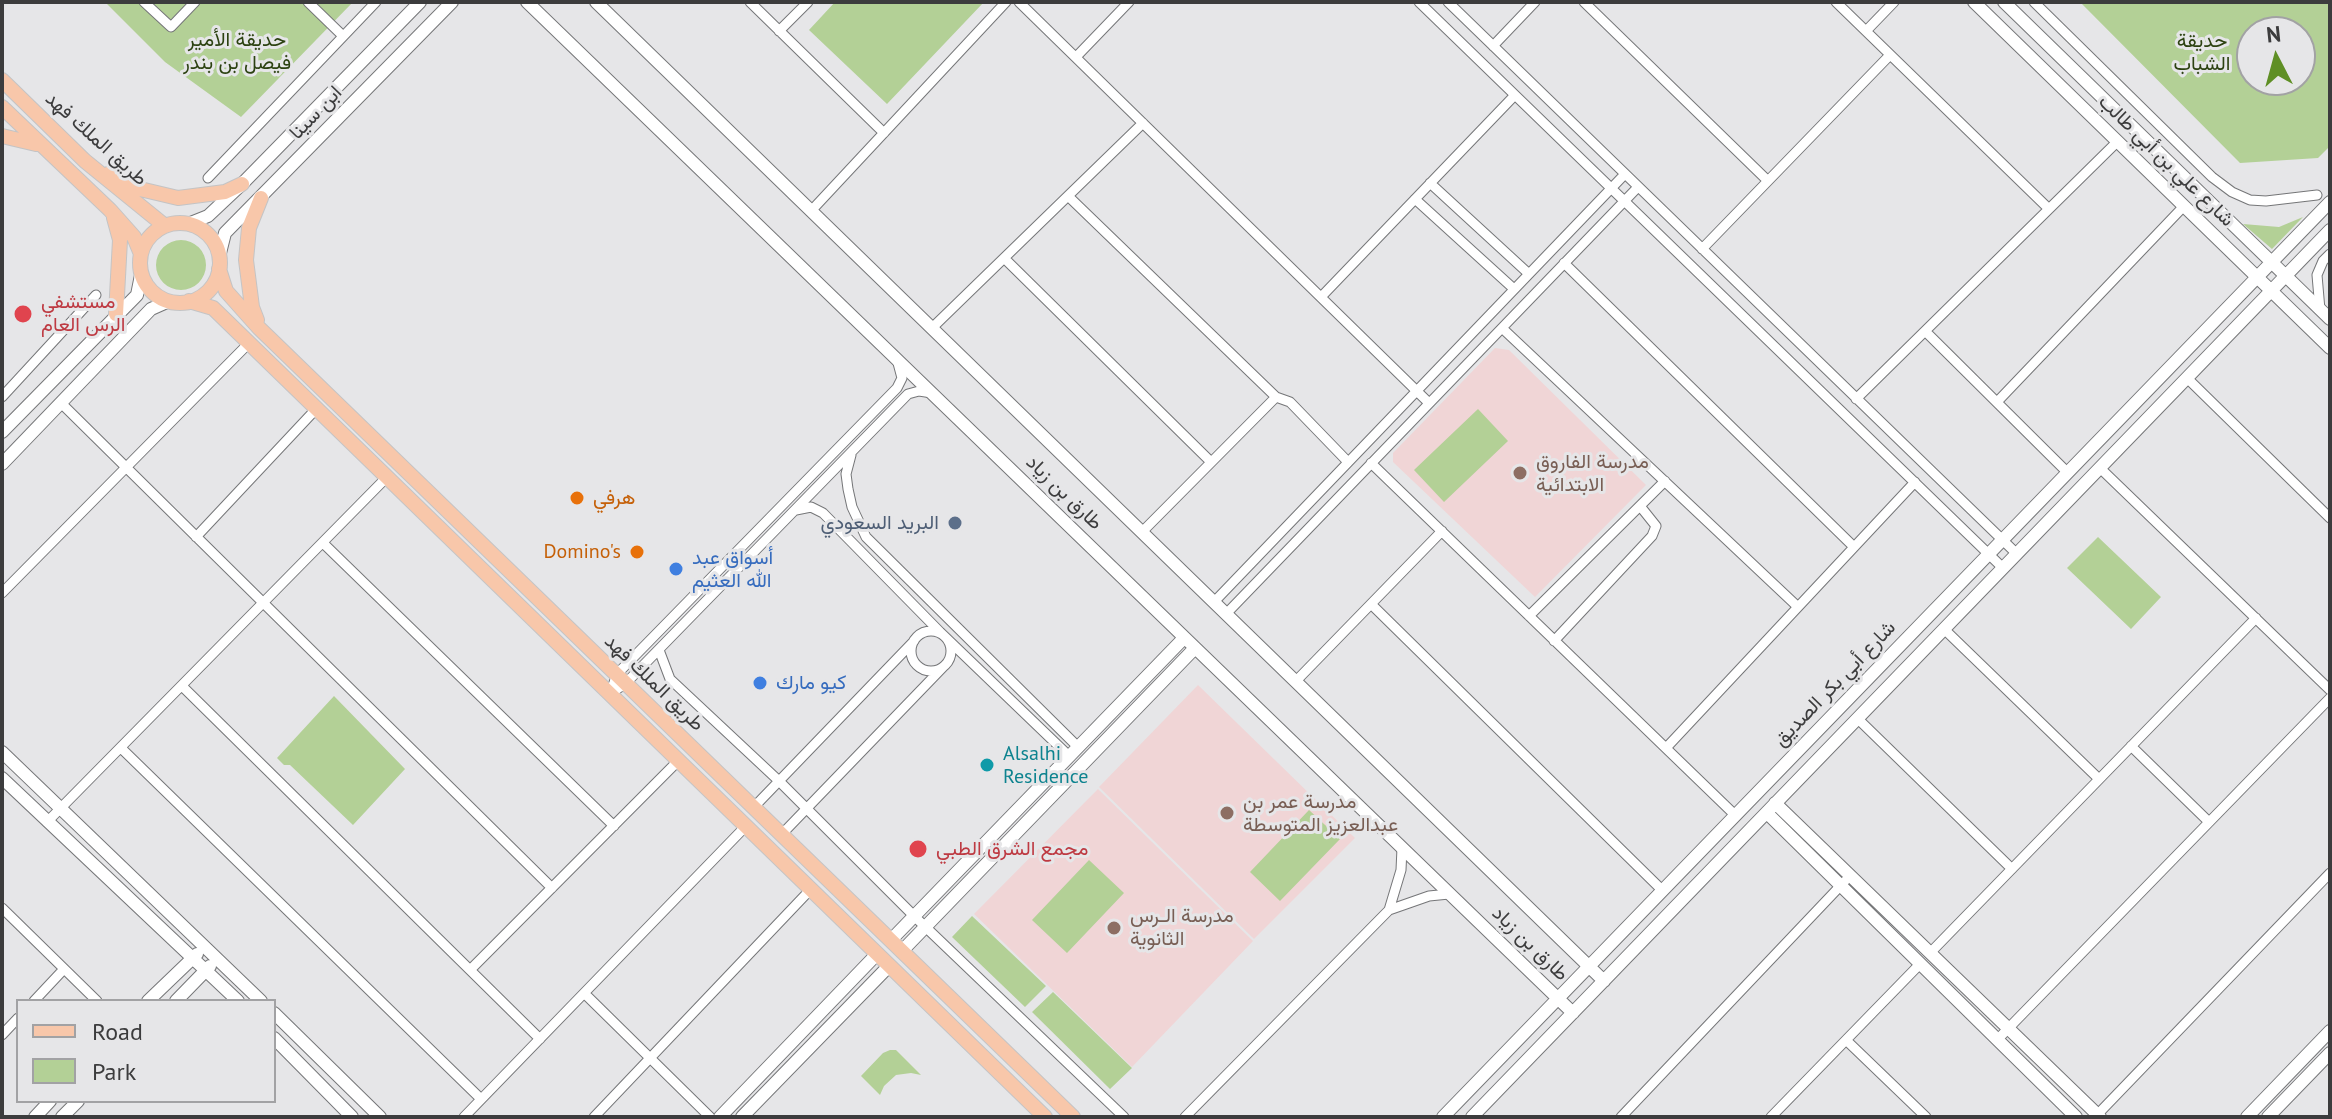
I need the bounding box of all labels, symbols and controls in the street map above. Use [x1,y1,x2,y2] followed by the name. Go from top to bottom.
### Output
[2236,16,2316,96] north arrow
[2265,19,2282,49] text: N
[183,28,291,75] park label: حديقة الأمير فيصل بن بندر
[2174,29,2230,76] park label: حديقة الشباب
[285,81,347,145] street label: ابن سينا
[40,87,152,191] street label: طريق الملك فهد
[2093,90,2239,232] street label: شارع علي بن أبي طالب
[41,290,126,337] place label: مستشفي الرس العام
[12,303,34,325] marker: مستشفي الرس العام
[1536,450,1649,497] place label: مدرسة الفاروق الابتدائية
[1021,451,1107,535] street label: طارق بن زياد
[1511,464,1529,482] marker: مدرسة الفاروق الابتدائية
[593,486,635,510] place label: هرفي
[568,489,586,507] marker: هرفي
[820,511,939,535] place label: البريد السعودي
[946,514,964,532] marker: البريد السعودي
[543,540,621,564] place label: Domino's
[628,543,646,561] marker: Domino's
[692,546,773,593] place label: أسواق عبد الله العثيم
[667,560,685,578] marker: أسواق عبد الله العثيم
[1769,616,1901,752] street label: شارع أبي بكر الصديق
[599,629,709,737] street label: طريق الملك فهد
[776,671,846,695] place label: كيو مارك
[751,674,769,692] marker: كيو مارك
[1003,742,1088,789] place label: Alsalhi Residence
[978,756,996,774] marker: Alsalhi Residence
[1243,790,1398,837] place label: مدرسة عمر بن عبدالعزيز المتوسطة
[1218,804,1236,822] marker: مدرسة عمر بن عبدالعزيز المتوسطة
[936,837,1088,861] place label: مجمع الشرق الطبي
[907,838,929,860] marker: مجمع الشرق الطبي
[1487,902,1573,986] street label: طارق بن زياد
[1130,904,1234,951] place label: مدرسة الـرس الثانوية
[1105,919,1123,937] marker: مدرسة الـرس الثانوية
[16,999,276,1103] legend
[92,1016,143,1047] text: Road
[92,1056,136,1087] text: Park

